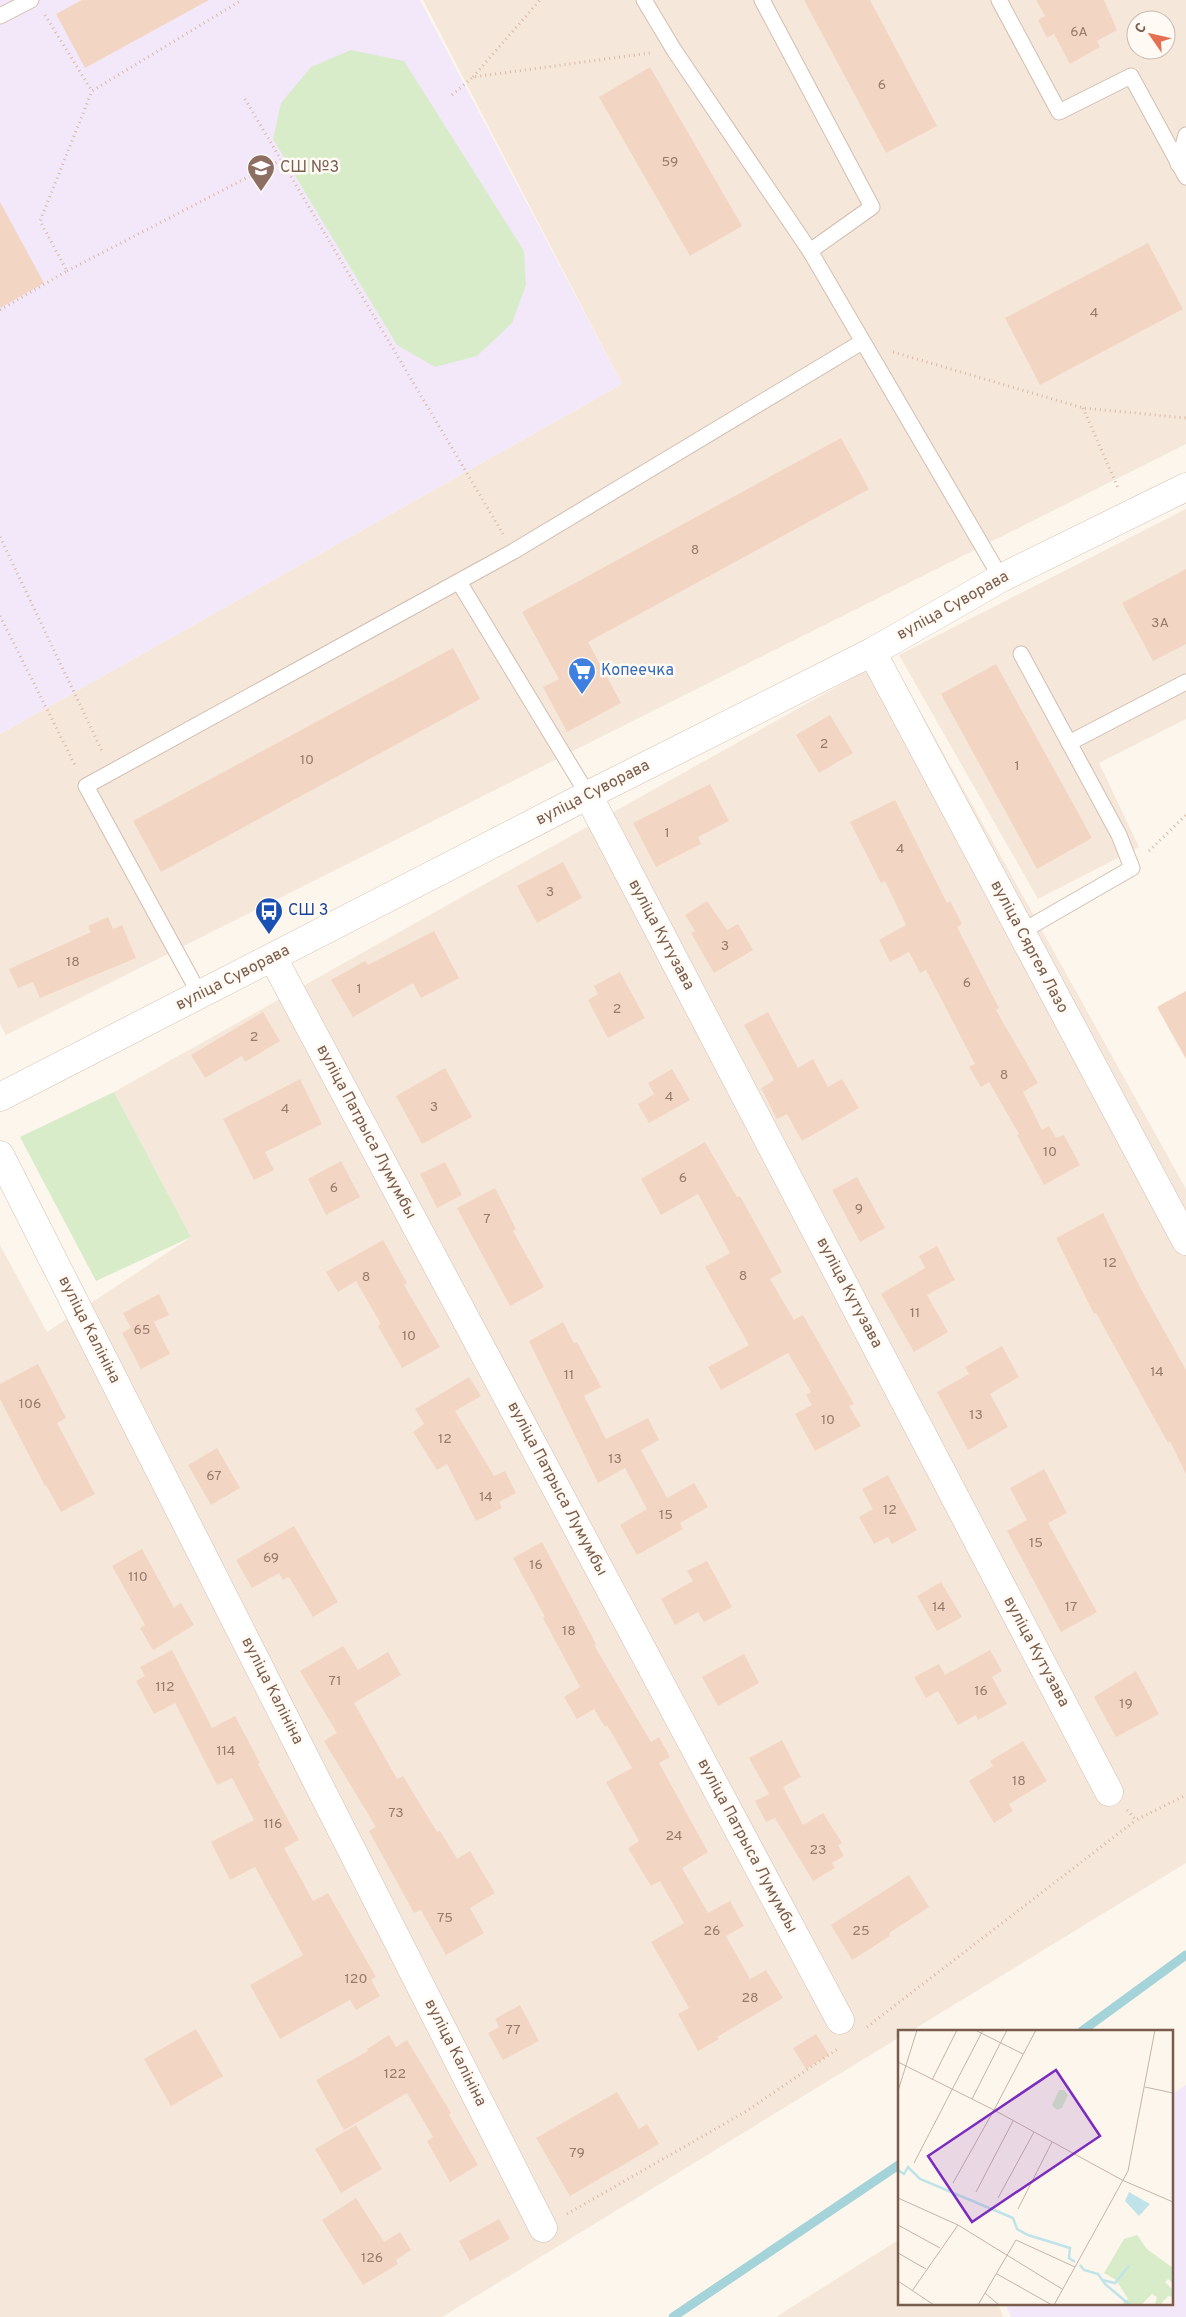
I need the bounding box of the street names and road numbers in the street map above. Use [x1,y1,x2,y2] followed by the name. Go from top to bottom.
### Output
[893,567,1013,645] street label: вуліца Суворава
[533,756,653,830] street label: вуліца Суворава
[623,876,699,994] street label: вуліца Кутузава
[986,877,1072,1017] street label: вуліца Сяргея Лазо
[173,941,293,1015] street label: вуліца Суворава
[311,1041,421,1223] street label: вуліца Патрыса Лумумбы
[811,1234,887,1352] street label: вуліца Кутузава
[53,1273,125,1387] street label: вуліца Калініна
[502,1398,612,1580] street label: вуліца Патрыса Лумумбы
[998,1593,1074,1711] street label: вуліца Кутузава
[236,1634,308,1748] street label: вуліца Калініна
[692,1755,802,1937] street label: вуліца Патрыса Лумумбы
[419,1996,491,2110] street label: вуліца Калініна

